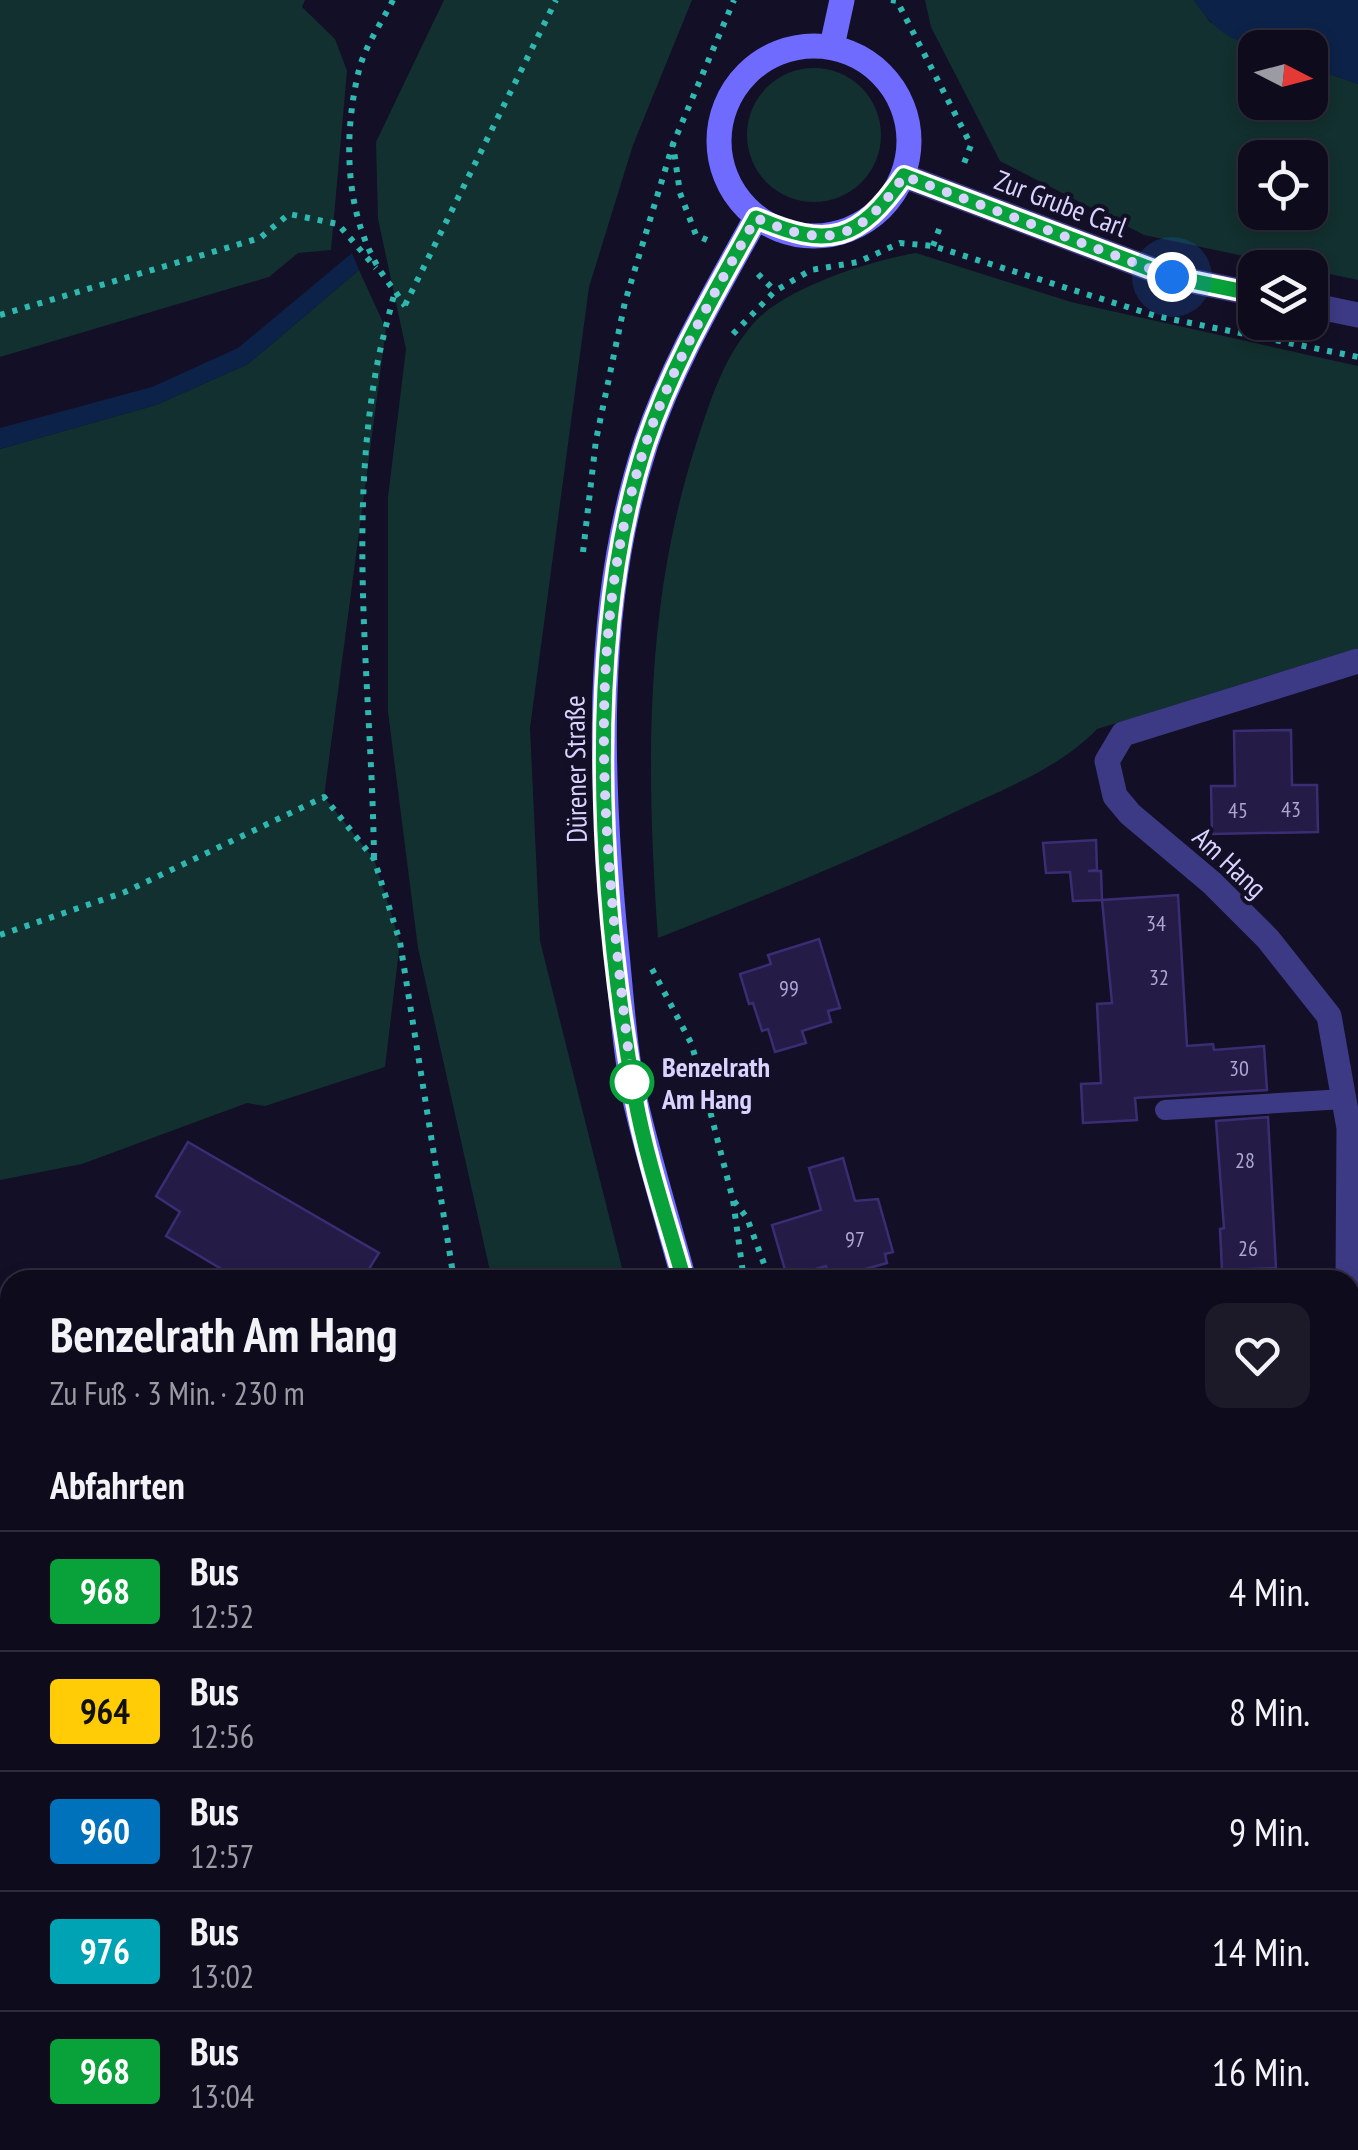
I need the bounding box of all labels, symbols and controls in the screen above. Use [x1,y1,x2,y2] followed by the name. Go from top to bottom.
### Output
[1238,30,1328,120] north arrow
[1238,30,1328,340] map controls
[1238,140,1328,230] button: locate
[990,161,1133,245] street label: Zur Grube Carl
[1238,250,1328,340] button: layers
[1147,252,1197,302] your location
[555,695,595,843] street label: Dürener Straße
[1281,795,1301,823] house number: 43
[1228,796,1248,824] house number: 45
[1185,818,1275,906] street label: Am Hang
[1146,909,1166,937] house number: 34
[1149,963,1169,991] house number: 32
[779,974,799,1002] house number: 99
[661,1048,770,1117] place label: Benzelrath Am Hang
[1229,1054,1249,1082] house number: 30
[611,1061,653,1103] marker: Benzelrath Am Hang
[1235,1146,1255,1174] house number: 28
[845,1225,865,1253] house number: 97
[1238,1234,1258,1262] house number: 26
[50,1303,397,1365] text: Benzelrath Am Hang
[1205,1303,1310,1408] button: heart
[50,1372,305,1414] text: Zu Fuß · 3 Min. · 230 m
[50,1460,185,1509] text: Abfahrten
[190,1546,239,1595] text: Bus
[1229,1567,1310,1616] text: 4 Min.
[80,1568,130,1614] text: 968
[190,1595,254,1637] text: 12:52
[190,1666,239,1715] text: Bus
[1229,1687,1310,1736] text: 8 Min.
[80,1688,130,1734] text: 964
[190,1715,254,1757] text: 12:56
[190,1786,239,1835] text: Bus
[1229,1807,1310,1856] text: 9 Min.
[80,1808,130,1854] text: 960
[190,1835,254,1877] text: 12:57
[190,1906,239,1955] text: Bus
[1212,1927,1310,1976] text: 14 Min.
[80,1928,130,1974] text: 976
[190,1955,254,1997] text: 13:02
[190,2026,239,2075] text: Bus
[1212,2047,1310,2096] text: 16 Min.
[80,2048,130,2094] text: 968
[190,2075,254,2117] text: 13:04

